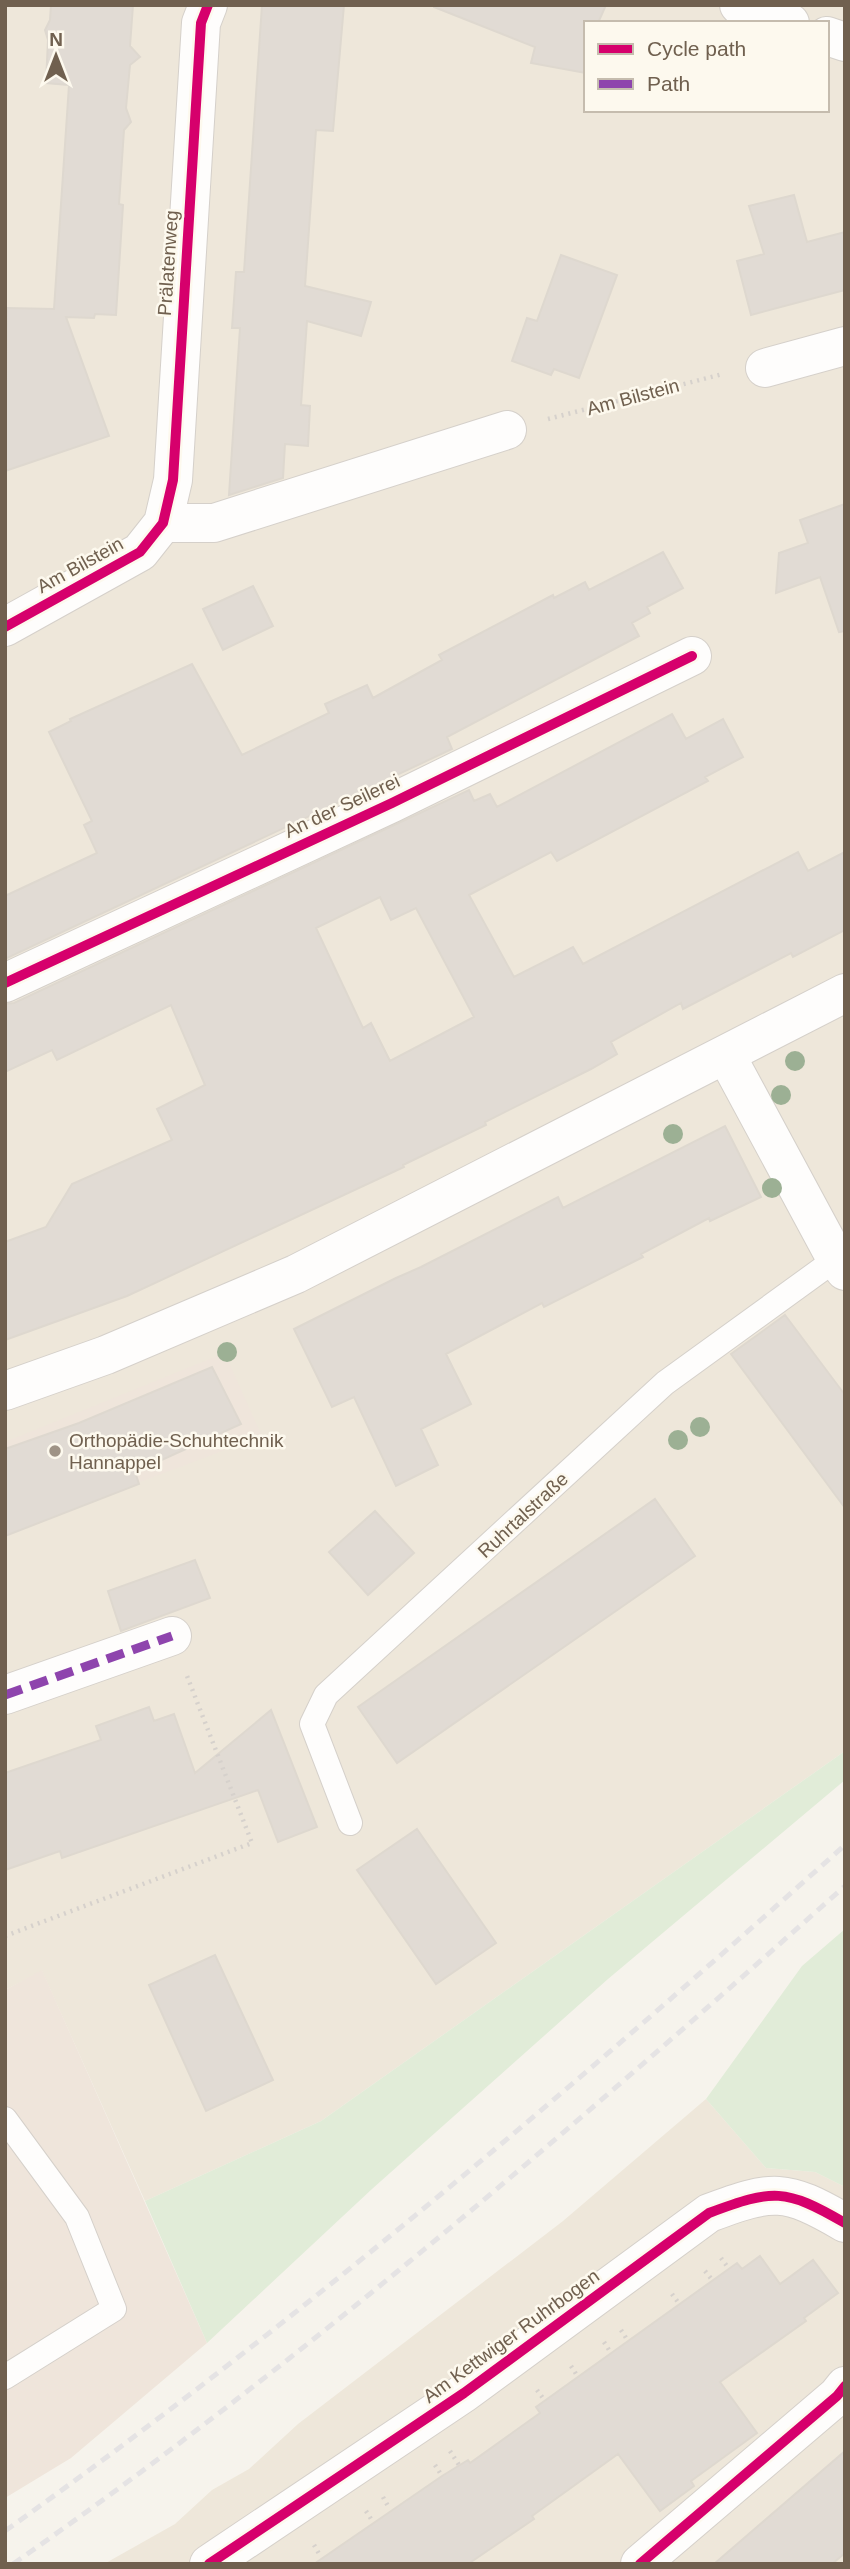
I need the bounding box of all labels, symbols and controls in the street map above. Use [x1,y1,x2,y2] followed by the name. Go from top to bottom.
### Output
[21,21,91,91] north arrow
[584,21,829,112] legend
[49,29,63,50] text: N
[647,37,746,60] text: Cycle path
[647,72,690,95] text: Path
[154,210,182,316] street label: Prälatenweg
[584,375,682,419] street label: Am Bilstein
[33,533,127,597] street label: Am Bilstein
[281,770,403,842] street label: An der Seilerei
[69,1430,284,1473] place label: Orthopädie-Schuhtechnik Hannappel
[47,1443,63,1459] marker: Orthopädie-Schuhtechnik Hannappel
[474,1468,572,1562] street label: Ruhrtalstraße
[419,2265,603,2407] street label: Am Kettwiger Ruhrbogen

